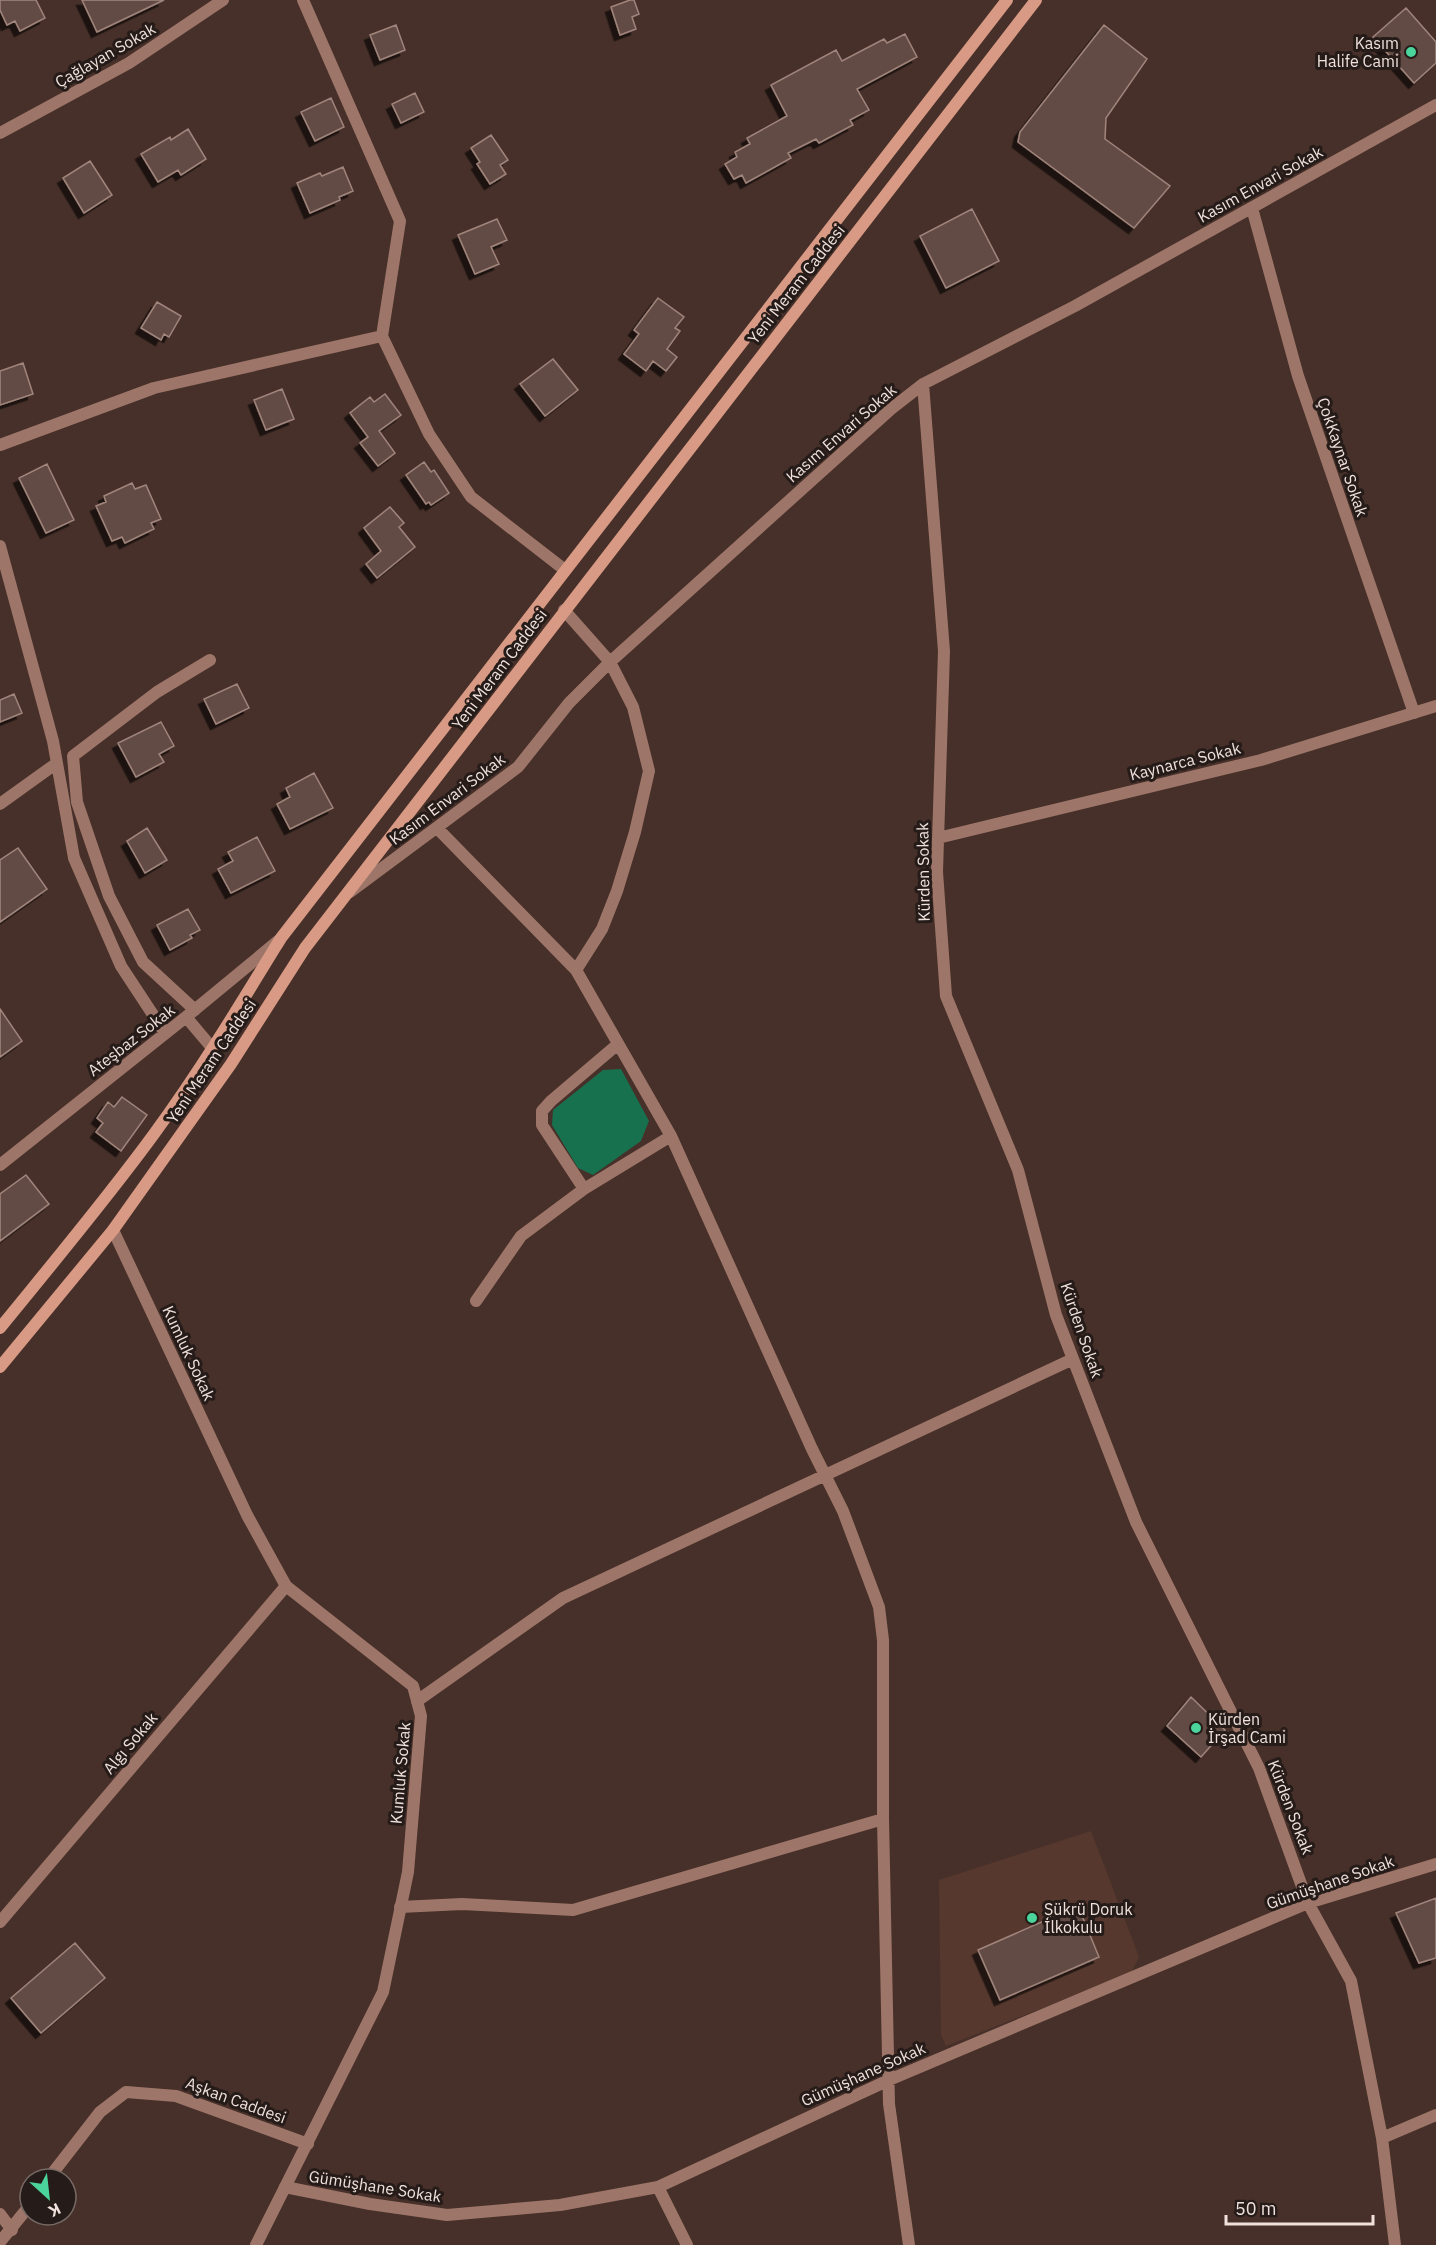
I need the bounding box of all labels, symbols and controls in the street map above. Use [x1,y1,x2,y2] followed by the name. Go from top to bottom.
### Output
[51,18,159,92] street label: Çağlayan Sokak
[1317,33,1399,71] place label: Kasım Halife Cami
[1404,45,1418,59] marker: Kasım Halife Cami
[1194,141,1326,227] street label: Kasım Envari Sokak
[743,220,849,348] street label: Yeni Meram Caddesi
[782,379,901,486] street label: Kasım Envari Sokak
[1313,395,1373,520] street label: ÇokKaynar Sokak
[447,605,551,733] street label: Yeni Meram Caddesi
[1127,737,1243,784] street label: Kaynarca Sokak
[385,749,509,849] street label: Kasım Envari Sokak
[912,822,934,922] street label: Kürden Sokak
[162,995,260,1127] street label: Yeni Meram Caddesi
[83,999,179,1080] street label: Ateşbaz Sokak
[1056,1280,1108,1381] street label: Kürden Sokak
[158,1302,220,1404] street label: Kumluk Sokak
[98,1708,162,1778] street label: Algı Sokak
[1208,1709,1286,1747] place label: Kürden İrşad Cami
[386,1721,414,1825] street label: Kumluk Sokak
[1189,1721,1203,1735] marker: Kürden İrşad Cami
[1264,1757,1318,1857] street label: Kürden Sokak
[1263,1851,1397,1913] street label: Gümüşhane Sokak
[1044,1899,1133,1937] place label: Şükrü Doruk İlkokulu
[1025,1911,1039,1925] marker: Şükrü Doruk İlkokulu
[798,2037,929,2110] street label: Gümüşhane Sokak
[183,2073,289,2127] street label: Aşkan Caddesi
[307,2166,443,2206] street label: Gümüşhane Sokak
[18,2167,78,2227] north arrow
[1226,2188,1373,2226] scale bar
[1235,2197,1277,2220] text: 50 m
[45,2199,64,2222] text: K

